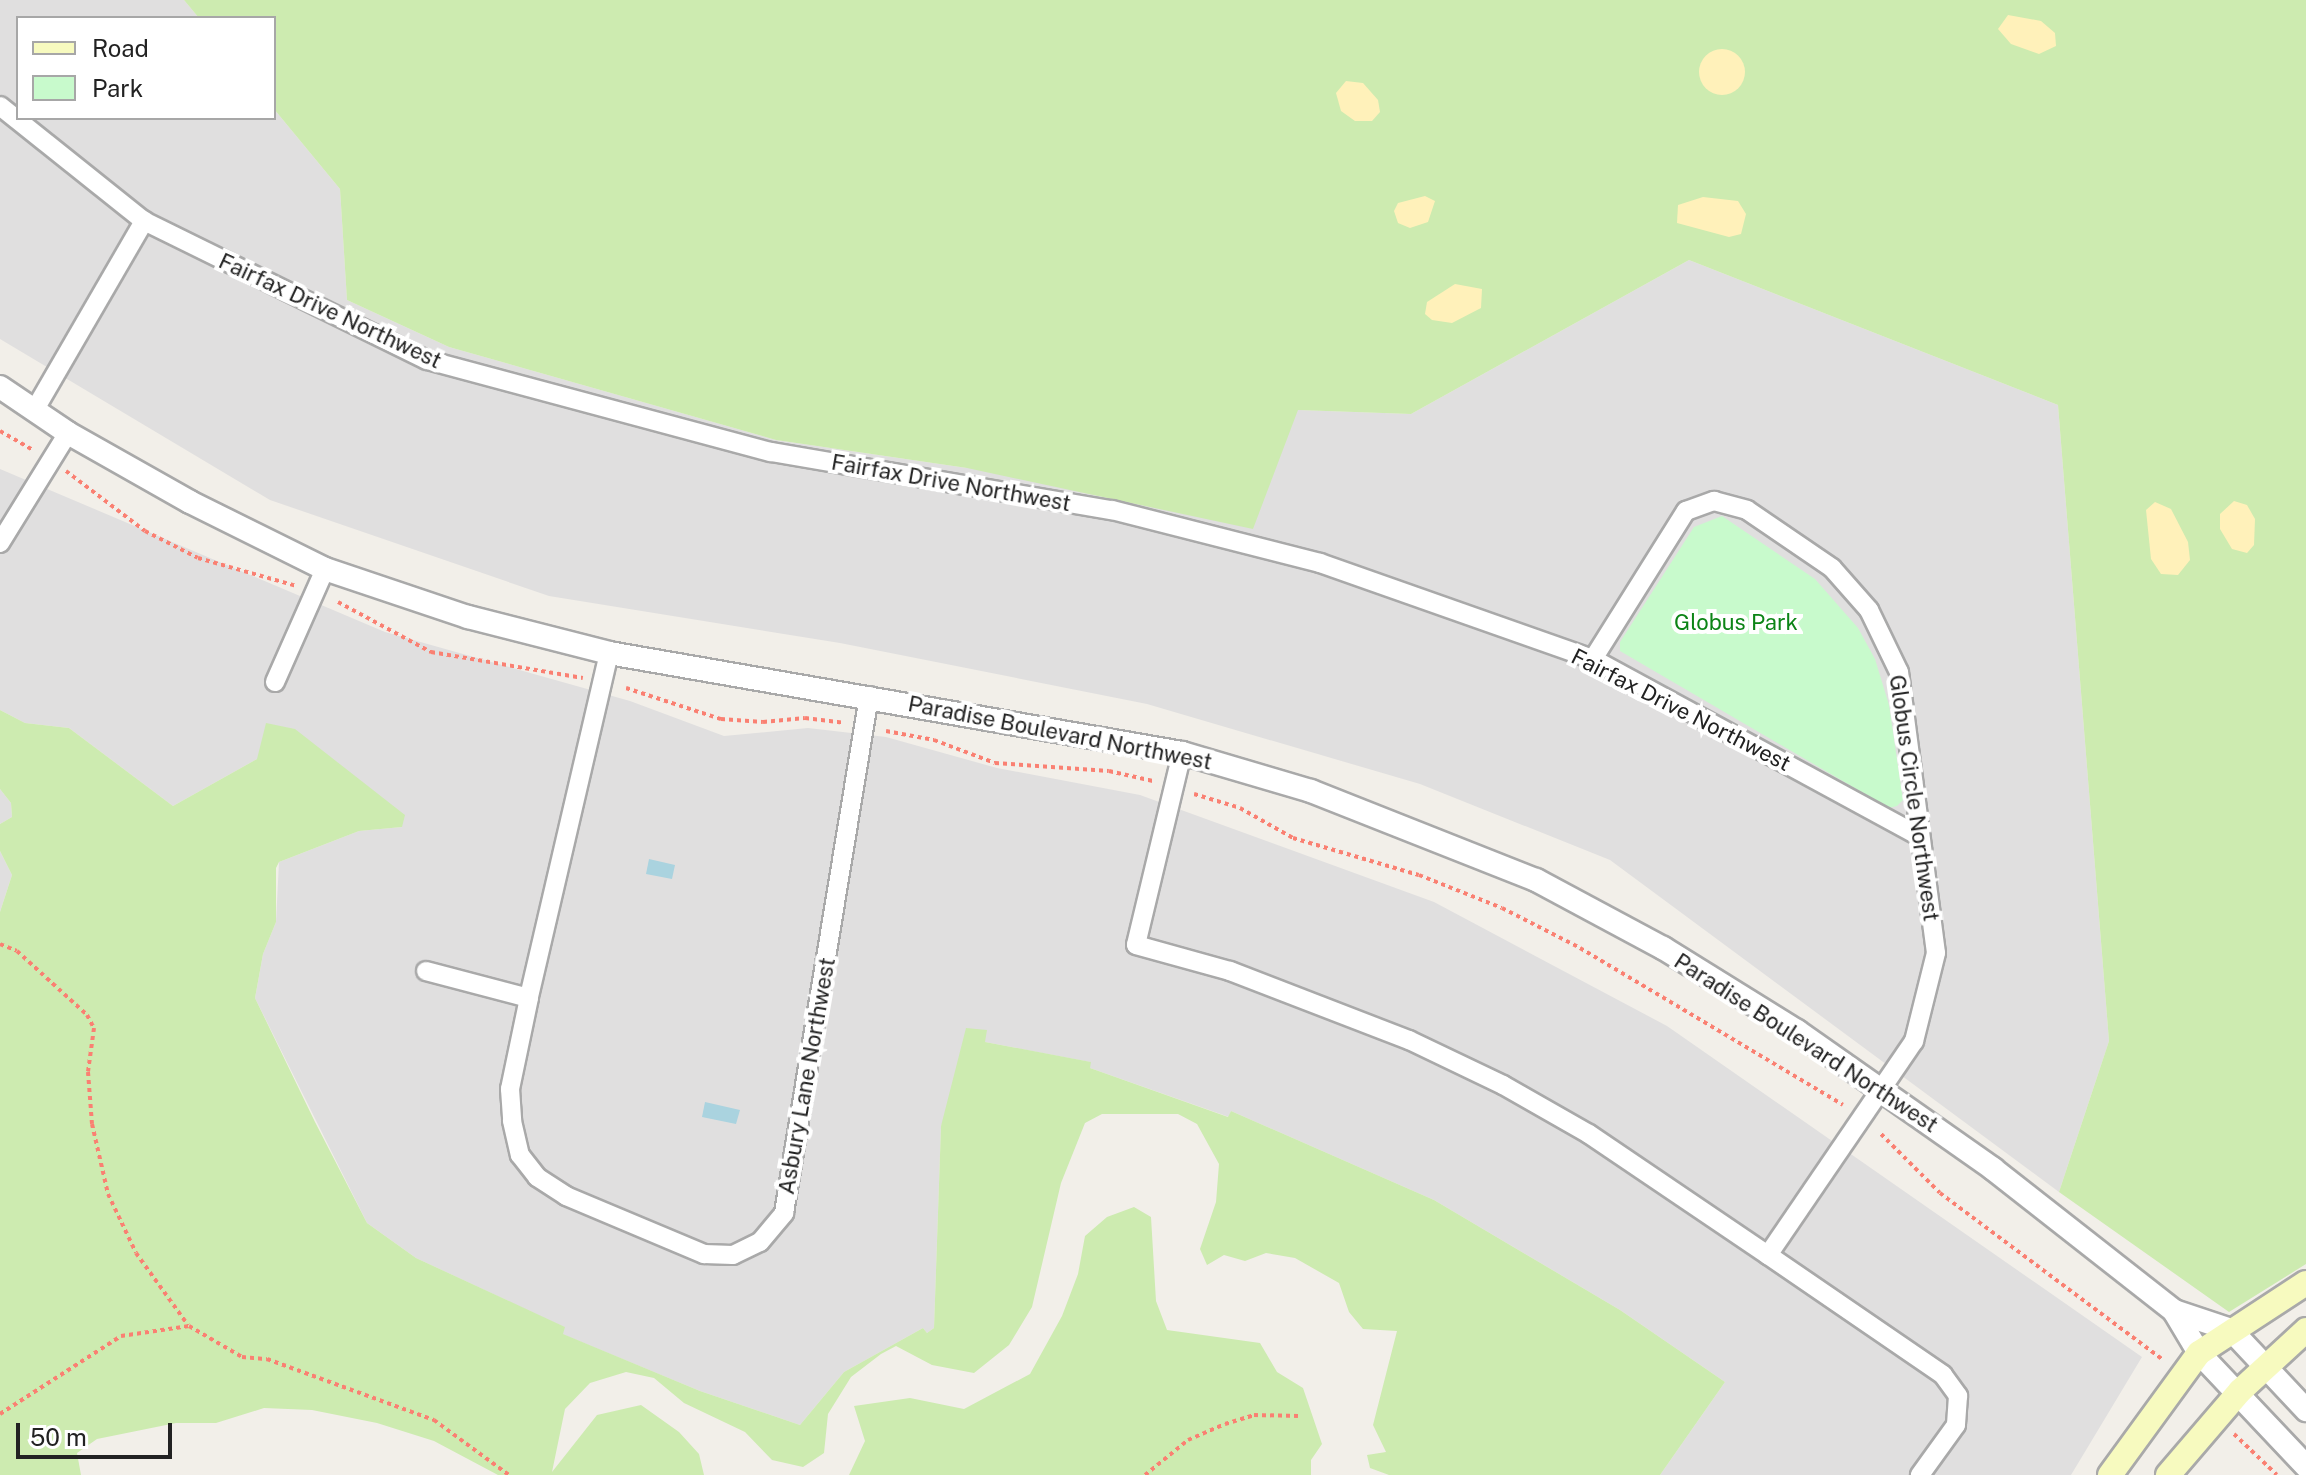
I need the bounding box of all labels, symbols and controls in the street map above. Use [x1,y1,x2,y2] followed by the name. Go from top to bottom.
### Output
[16,16,276,120] legend
[92,34,149,62] text: Road
[92,74,143,102] text: Park
[214,248,446,374] street label: Fairfax Drive Northwest
[829,449,1073,517] street label: Fairfax Drive Northwest
[1674,610,1798,636] park label: Globus Park
[1567,643,1795,777] street label: Fairfax Drive Northwest
[1884,673,1944,923] street label: Globus Circle Northwest
[906,691,1214,775] street label: Paradise Boulevard Northwest
[1669,948,1943,1138] street label: Paradise Boulevard Northwest
[773,955,841,1197] street label: Asbury Lane Northwest
[20,1407,176,1457] scale bar
[30,1423,87,1451] text: 50 m

